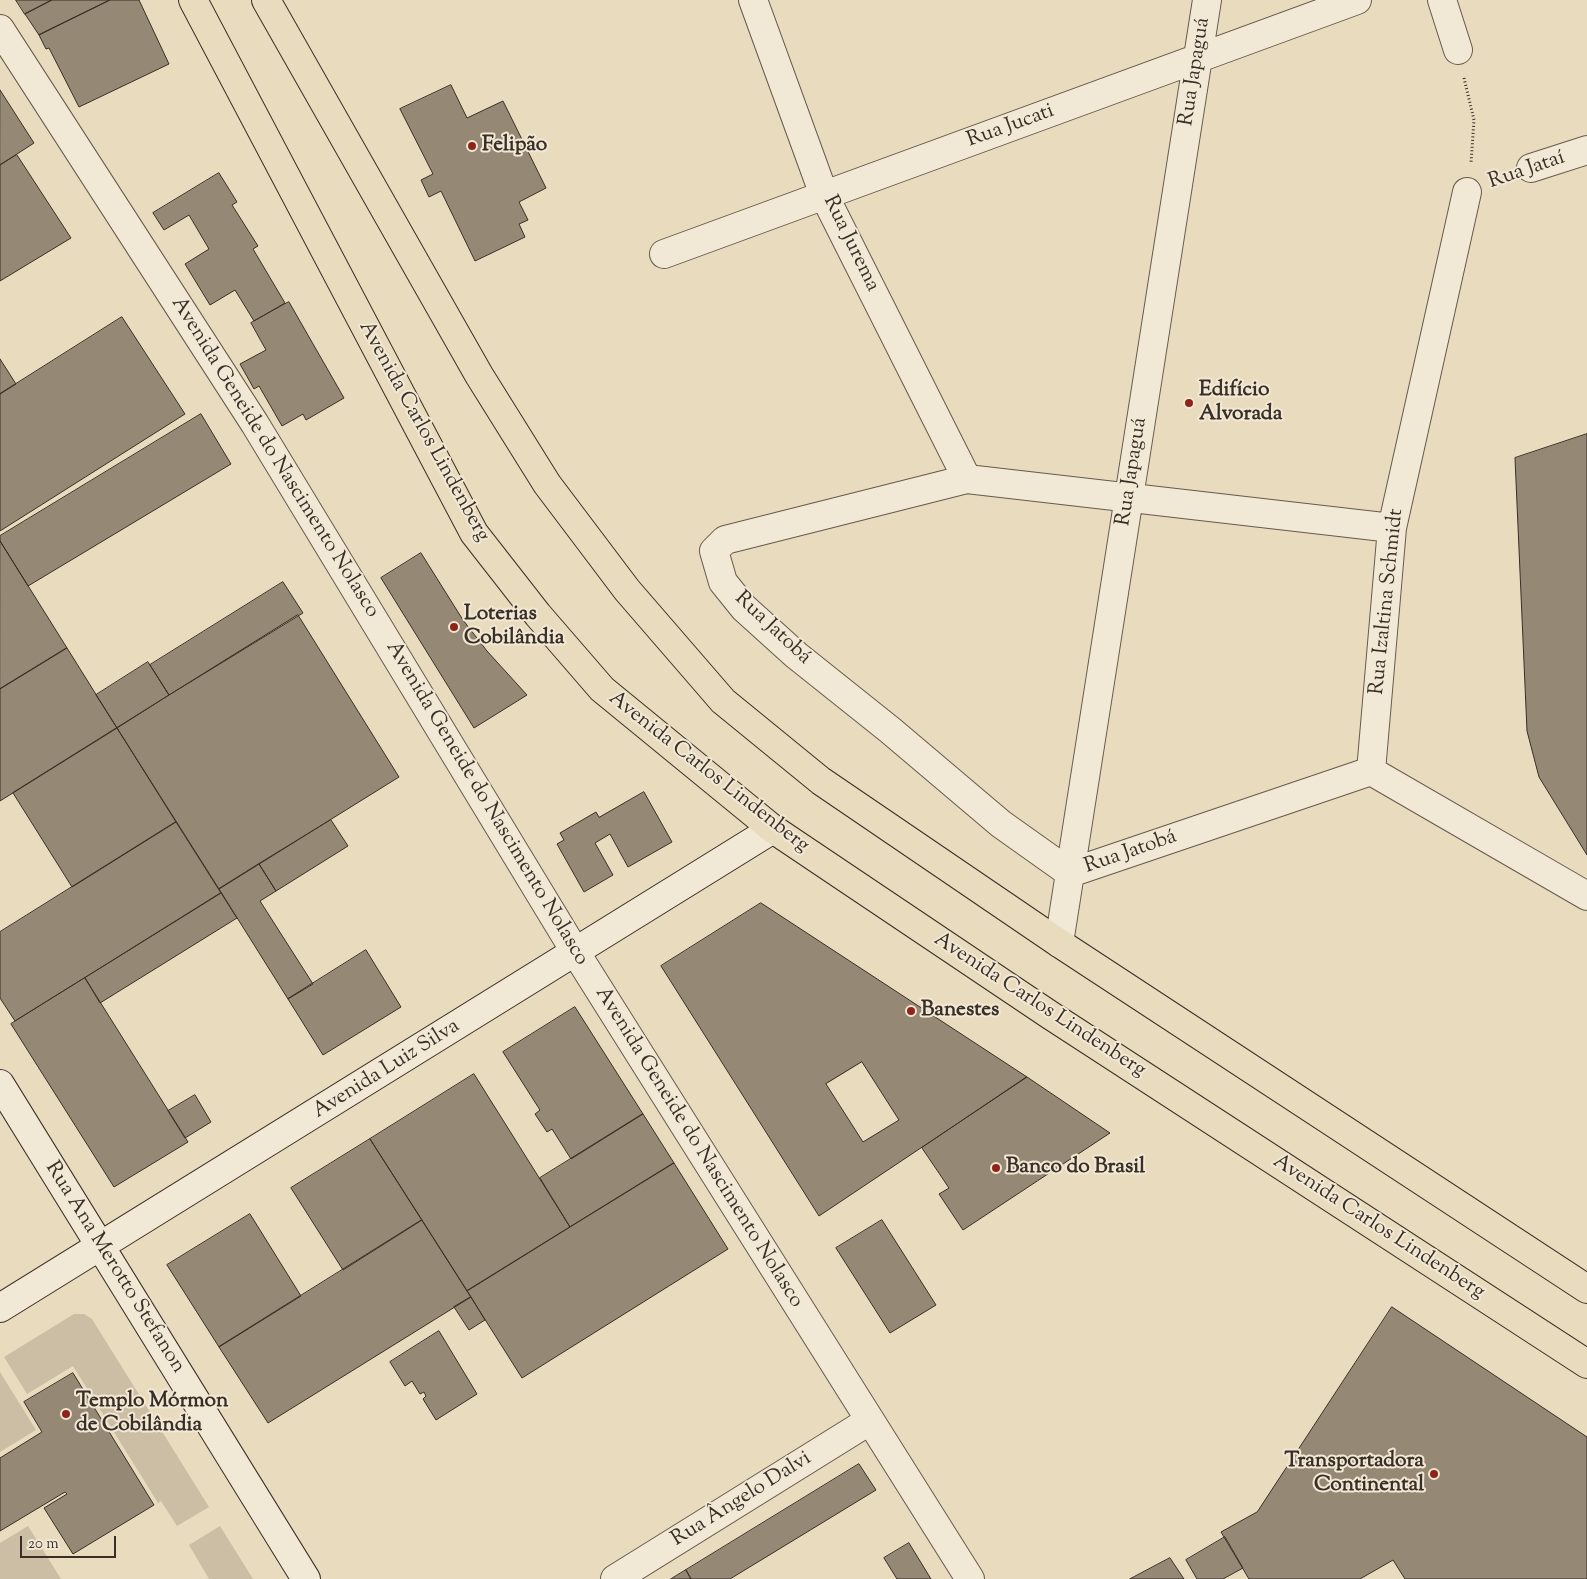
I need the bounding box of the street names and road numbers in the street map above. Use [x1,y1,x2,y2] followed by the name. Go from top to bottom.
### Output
[1175,16,1217,128] street label: Rua Japaguá
[964,100,1058,154] street label: Rua Jucati
[1485,146,1569,196] street label: Rua Jataí
[816,192,884,296] street label: Rua Jurema
[164,293,384,623] street label: Avenida Geneide do Nascimento Nolasco
[352,317,494,547] street label: Avenida Carlos Lindenberg
[1112,416,1154,528] street label: Rua Japaguá
[1366,508,1410,696] street label: Rua Izaltina Schmidt
[728,587,816,671] street label: Rua Jatobá
[379,637,593,971] street label: Avenida Geneide do Nascimento Nolasco
[603,687,813,859] street label: Avenida Carlos Lindenberg
[1082,825,1180,881] street label: Rua Jatobá
[928,928,1150,1084] street label: Avenida Carlos Lindenberg
[588,983,808,1313] street label: Avenida Geneide do Nascimento Nolasco
[309,1015,465,1125] street label: Avenida Luiz Silva
[1267,1150,1489,1306] street label: Avenida Carlos Lindenberg
[38,1157,190,1379] street label: Rua Ana Merotto Stefanon
[667,1447,817,1553] street label: Rua Ângelo Dalvi

